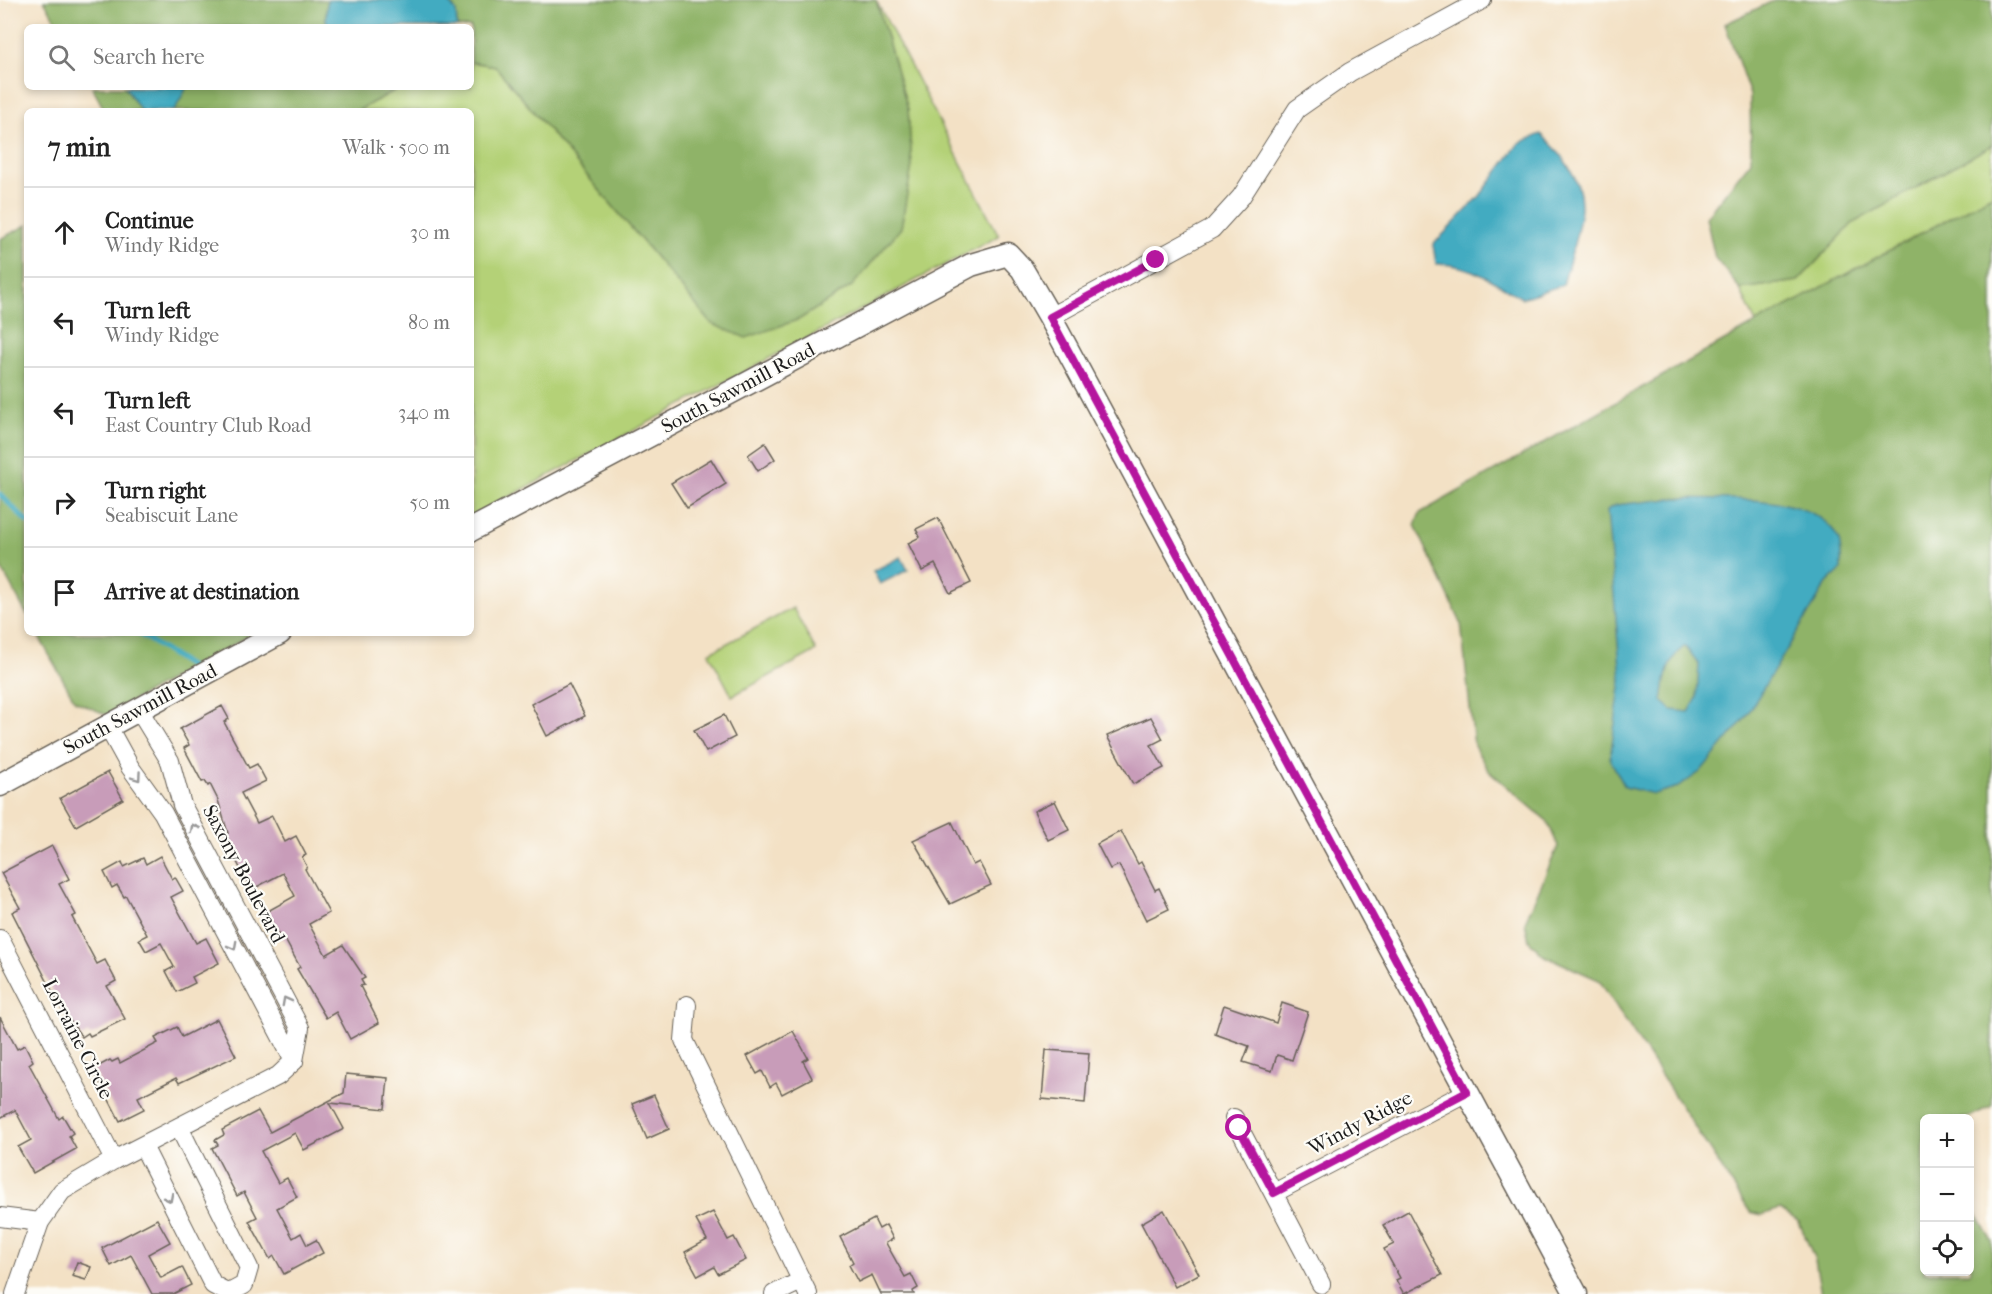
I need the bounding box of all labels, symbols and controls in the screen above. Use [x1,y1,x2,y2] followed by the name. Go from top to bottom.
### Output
[24,24,474,90] search box
[45,41,78,74] icon: search
[93,44,205,70] text: Search here
[48,132,111,163] text: 7 min
[342,136,450,159] text: Walk · 500 m
[105,208,194,234] text: Continue
[48,216,81,249] icon: ahead
[410,221,450,244] text: 30 m
[105,234,219,257] text: Windy Ridge
[1142,246,1168,272] route end
[105,298,191,324] text: Turn left
[48,306,81,339] icon: left
[408,311,450,334] text: 80 m
[105,324,219,347] text: Windy Ridge
[657,337,820,438] street label: South Sawmill Road
[105,388,191,414] text: Turn left
[48,396,81,429] icon: left
[398,401,450,424] text: 340 m
[105,414,311,437] text: East Country Club Road
[105,478,206,504] text: Turn right
[48,486,81,519] icon: right
[409,491,450,514] text: 50 m
[105,504,238,527] text: Seabiscuit Lane
[48,576,81,609] icon: arrive
[105,579,299,605] text: Arrive at destination
[59,658,222,759] street label: South Sawmill Road
[130,770,141,781] one-way arrow
[198,801,291,948] street label: Saxony Boulevard
[190,824,201,835] one-way arrow
[226,940,237,951] one-way arrow
[38,975,118,1103] street label: Lorraine Circle
[282,996,293,1007] one-way arrow
[1303,1086,1416,1160] street label: Windy Ridge
[1225,1114,1251,1140] route start
[1920,1114,1974,1276] map controls
[1920,1114,1974,1168] button: +
[1920,1168,1974,1222] button: −
[162,1192,173,1203] one-way arrow
[1920,1222,1974,1276] button: locate

